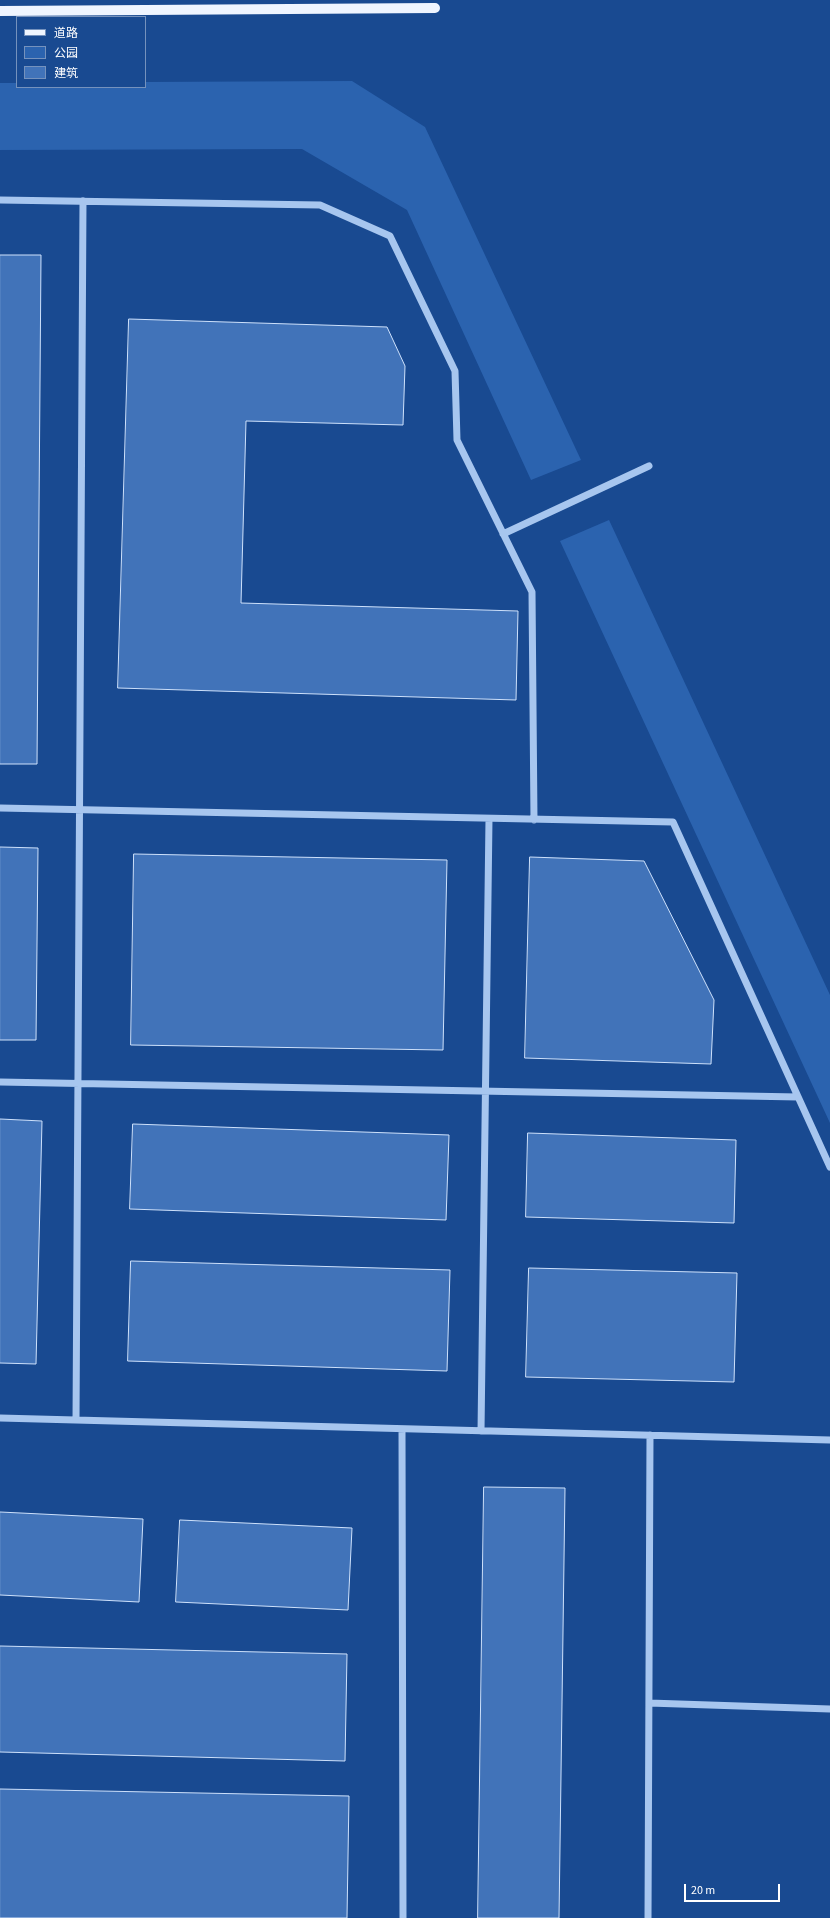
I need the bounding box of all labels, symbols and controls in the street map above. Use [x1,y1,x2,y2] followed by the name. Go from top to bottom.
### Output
[16,16,146,88] legend
[54,25,78,42] text: 道路
[54,45,78,62] text: 公园
[54,65,78,82] text: 建筑
[686,1876,782,1902] scale bar
[691,1882,715,1899] text: 20 m

